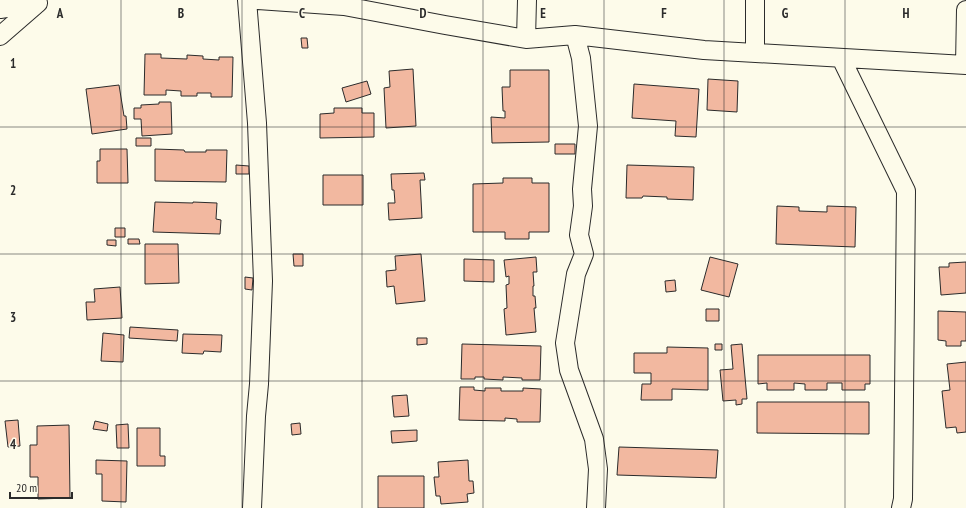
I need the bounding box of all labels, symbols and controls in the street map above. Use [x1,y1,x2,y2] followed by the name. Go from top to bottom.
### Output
[56,5,64,22] text: A
[178,5,184,22] text: B
[299,5,305,22] text: C
[420,5,427,22] text: D
[540,5,546,22] text: E
[661,5,667,22] text: F
[782,5,789,22] text: G
[903,5,910,22] text: H
[10,55,16,72] text: 1
[10,182,16,199] text: 2
[10,309,16,326] text: 3
[10,436,17,453] text: 4
[10,474,72,500] scale bar
[16,480,37,495] text: 20 m

